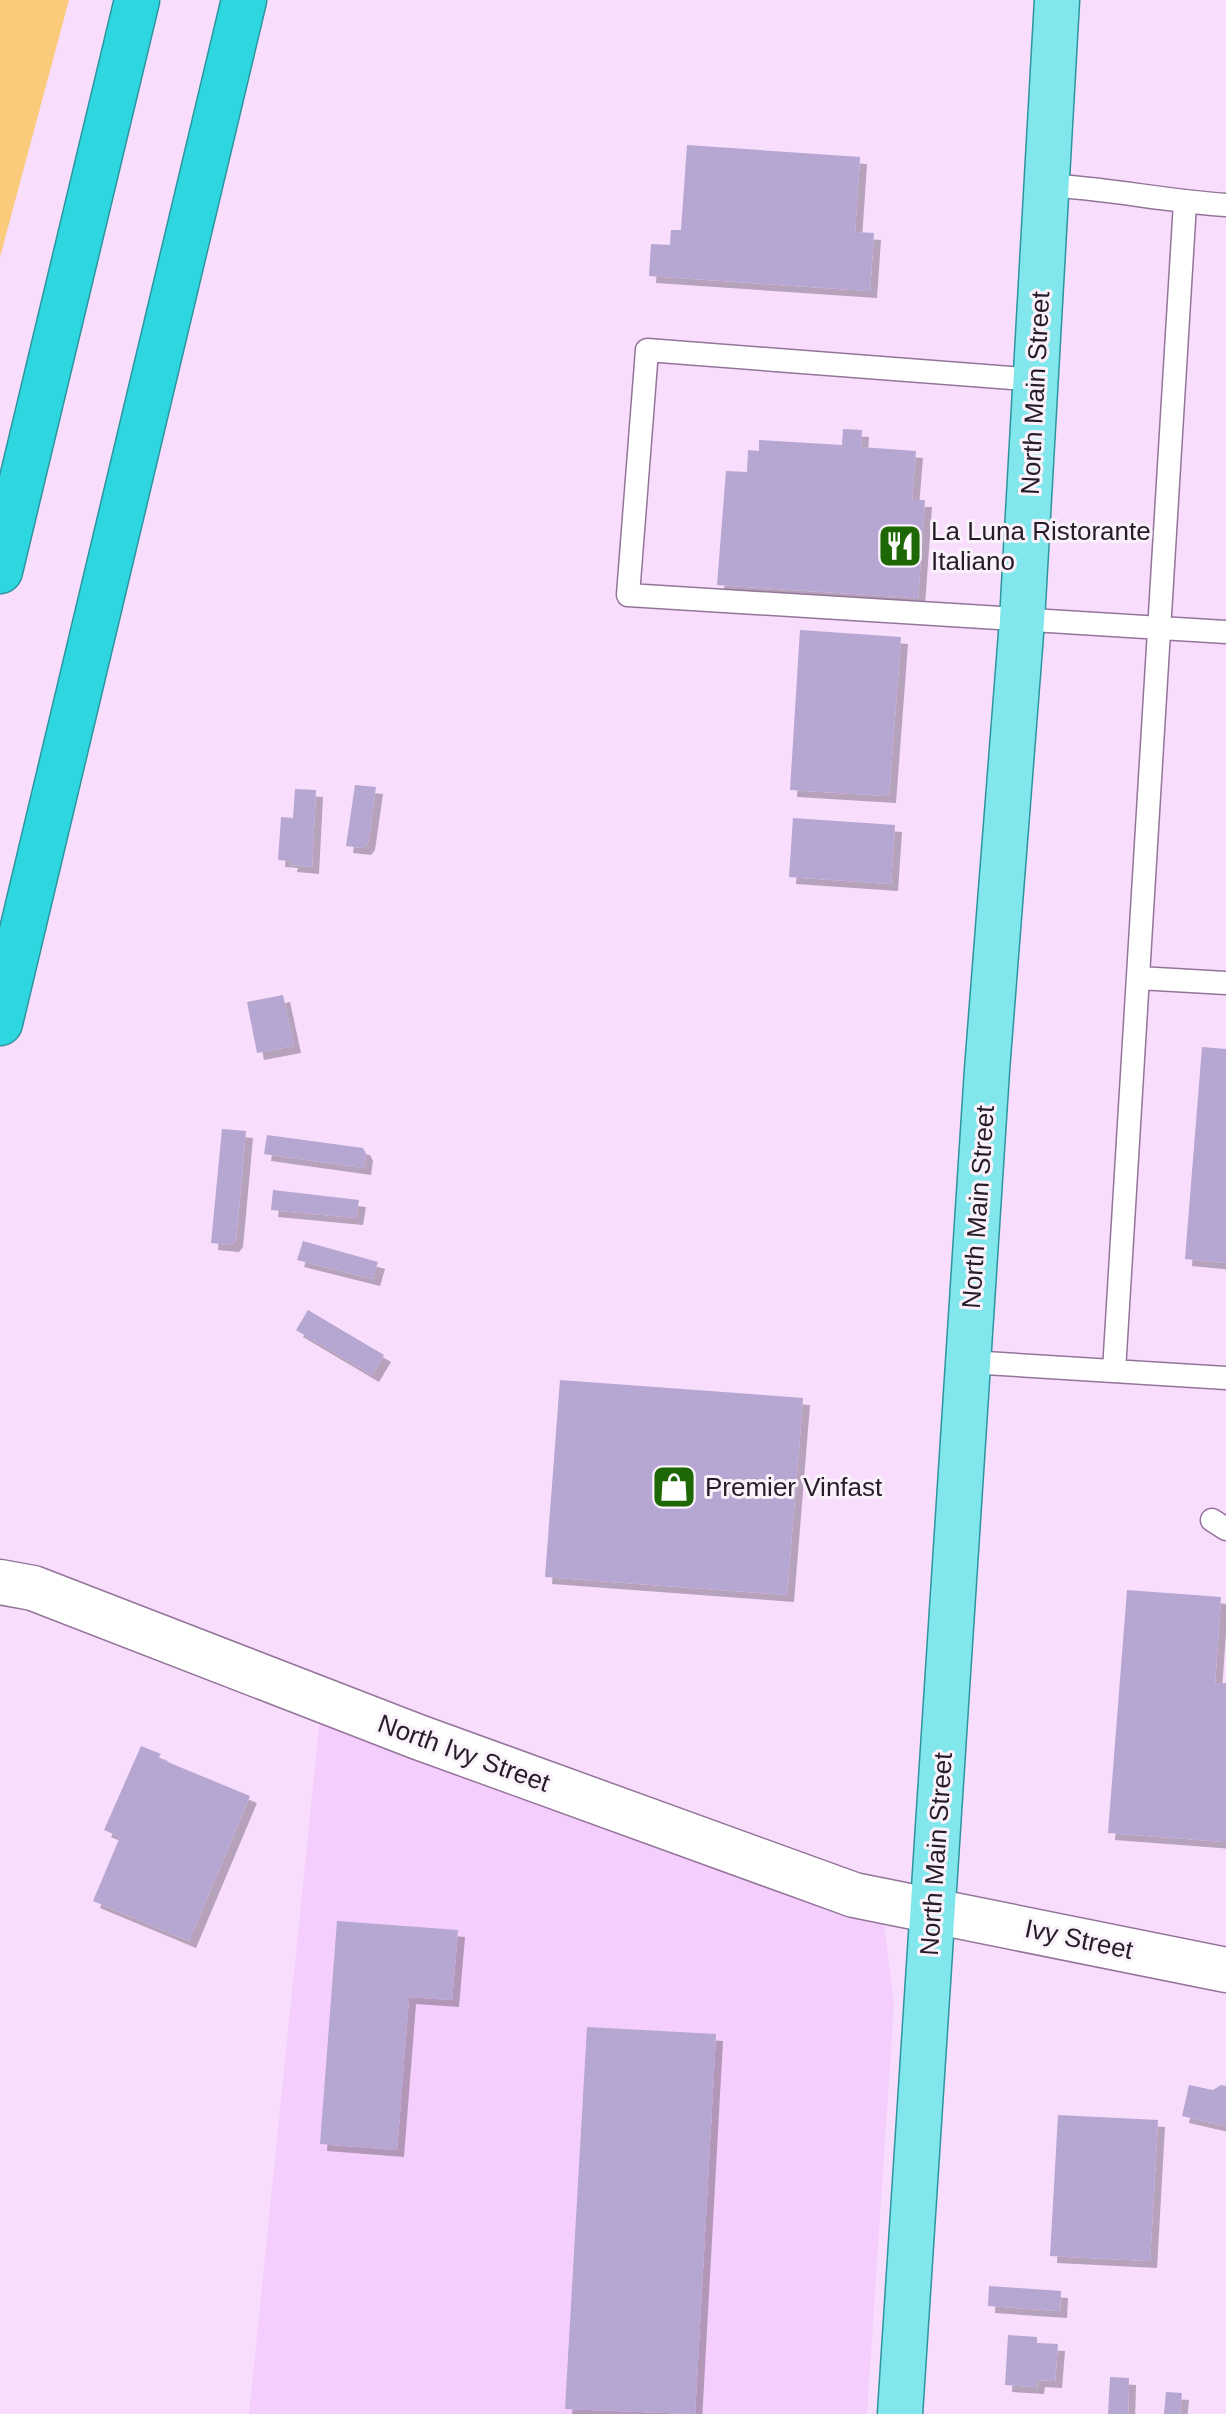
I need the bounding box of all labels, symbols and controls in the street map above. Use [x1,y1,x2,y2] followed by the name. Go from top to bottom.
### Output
[1015,290,1055,496] street label: North Main Street
[931,516,1151,576] place label: La Luna Ristorante Italiano
[876,522,924,570] restaurant icon: La Luna Ristorante Italiano
[956,1104,1000,1310] street label: North Main Street
[650,1463,698,1511] shop icon: Premier Vinfast
[705,1472,883,1502] place label: Premier Vinfast
[374,1708,555,1798] street label: North Ivy Street
[914,1751,958,1957] street label: North Main Street
[1022,1913,1137,1965] street label: Ivy Street

